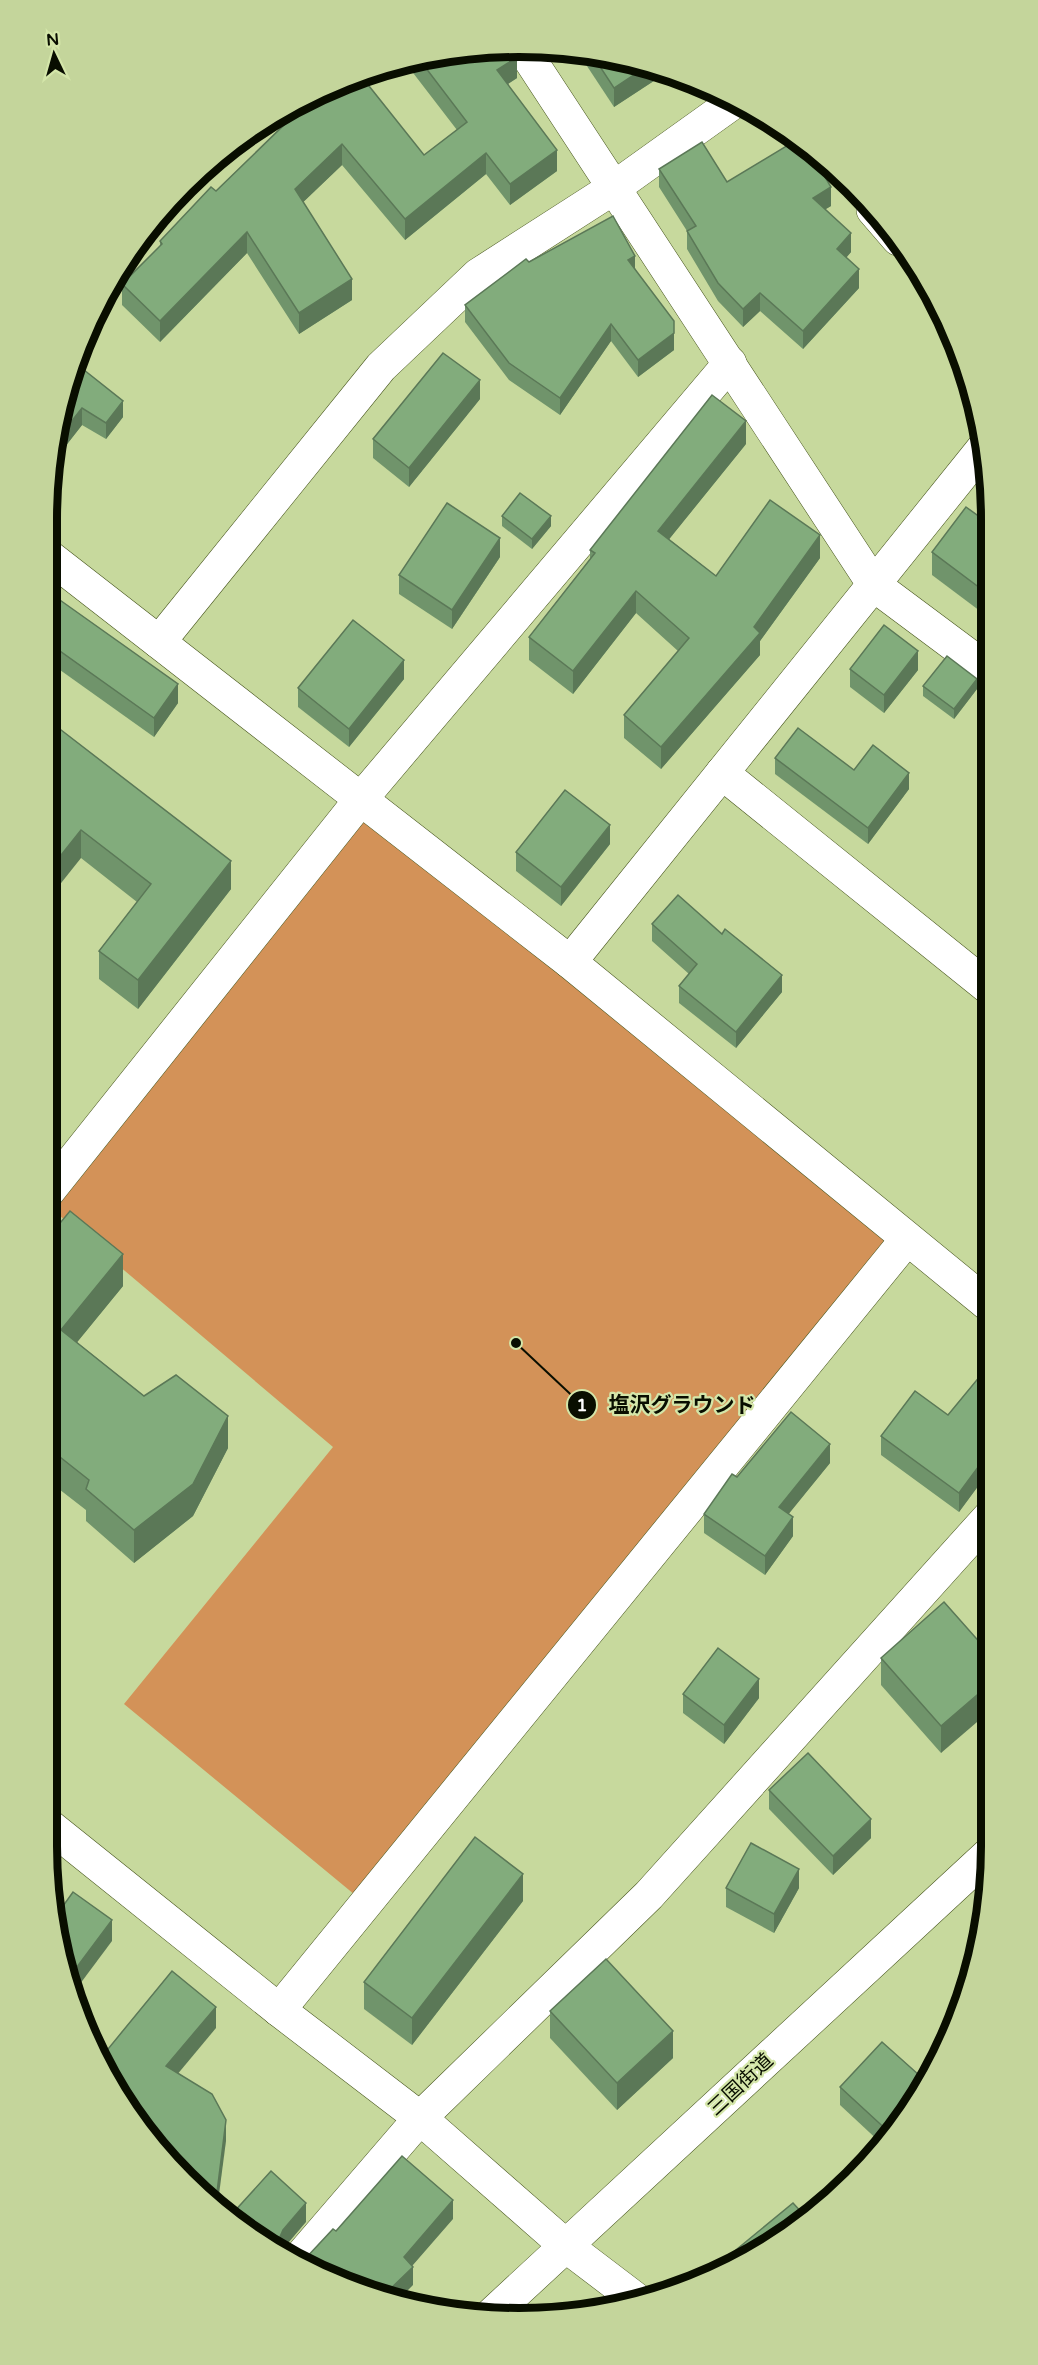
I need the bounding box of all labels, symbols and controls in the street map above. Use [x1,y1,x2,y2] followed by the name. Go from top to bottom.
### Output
[24,24,84,84] north arrow
[46,30,60,51] text: N
[567,1385,768,1424] callout: 塩沢グラウンド
[609,1393,756,1418] text: 塩沢グラウンド
[576,1394,588,1416] text: 1
[703,2049,778,2121] street label: 三国街道

